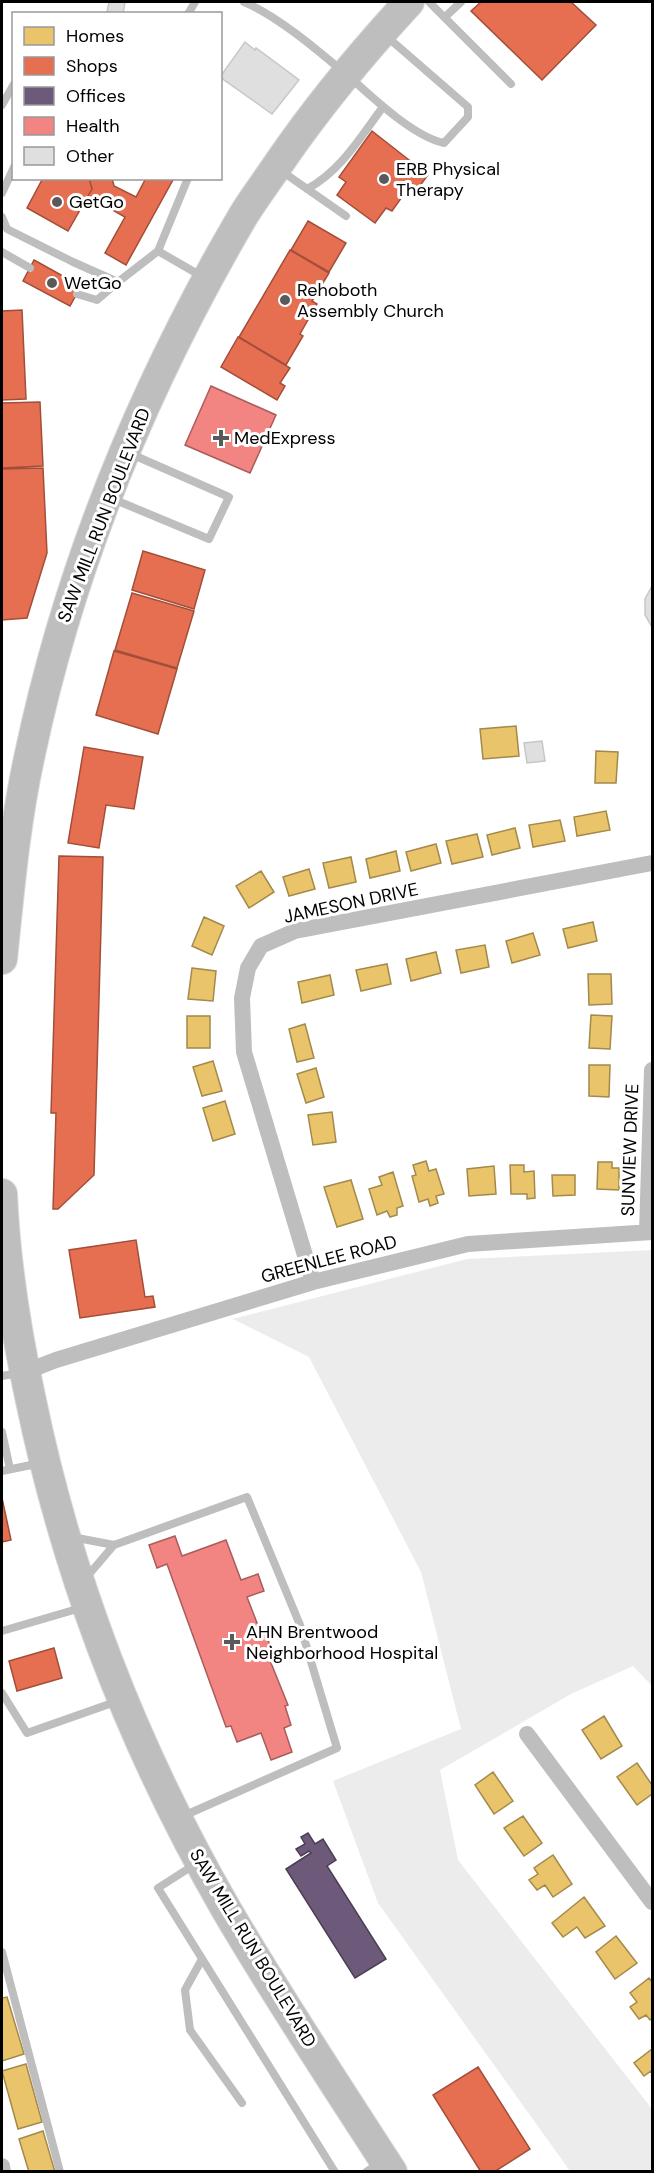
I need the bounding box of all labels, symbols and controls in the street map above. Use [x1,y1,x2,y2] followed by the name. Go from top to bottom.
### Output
[12,12,222,180] legend
[66,24,124,48] text: Homes
[66,54,118,78] text: Shops
[66,84,126,108] text: Offices
[66,114,120,138] text: Health
[66,144,115,168] text: Other
[396,157,500,202] place label: ERB Physical Therapy
[377,172,391,186] marker: ERB Physical Therapy
[69,190,124,214] place label: GetGo
[50,195,64,209] marker: GetGo
[64,271,122,295] place label: WetGo
[45,276,59,290] marker: WetGo
[297,278,444,323] place label: Rehoboth Assembly Church
[278,293,292,307] marker: Rehoboth Assembly Church
[52,404,156,626] street label: SAW MILL RUN BOULEVARD
[234,426,336,450] place label: MedExpress
[212,429,230,447] marker: MedExpress
[282,877,420,929] street label: JAMESON DRIVE
[616,1083,644,1217] street label: SUNVIEW DRIVE
[258,1229,400,1289] street label: GREENLEE ROAD
[246,1620,438,1665] place label: AHN Brentwood Neighborhood Hospital
[223,1633,241,1651] marker: AHN Brentwood Neighborhood Hospital
[184,1844,322,2052] street label: SAW MILL RUN BOULEVARD

